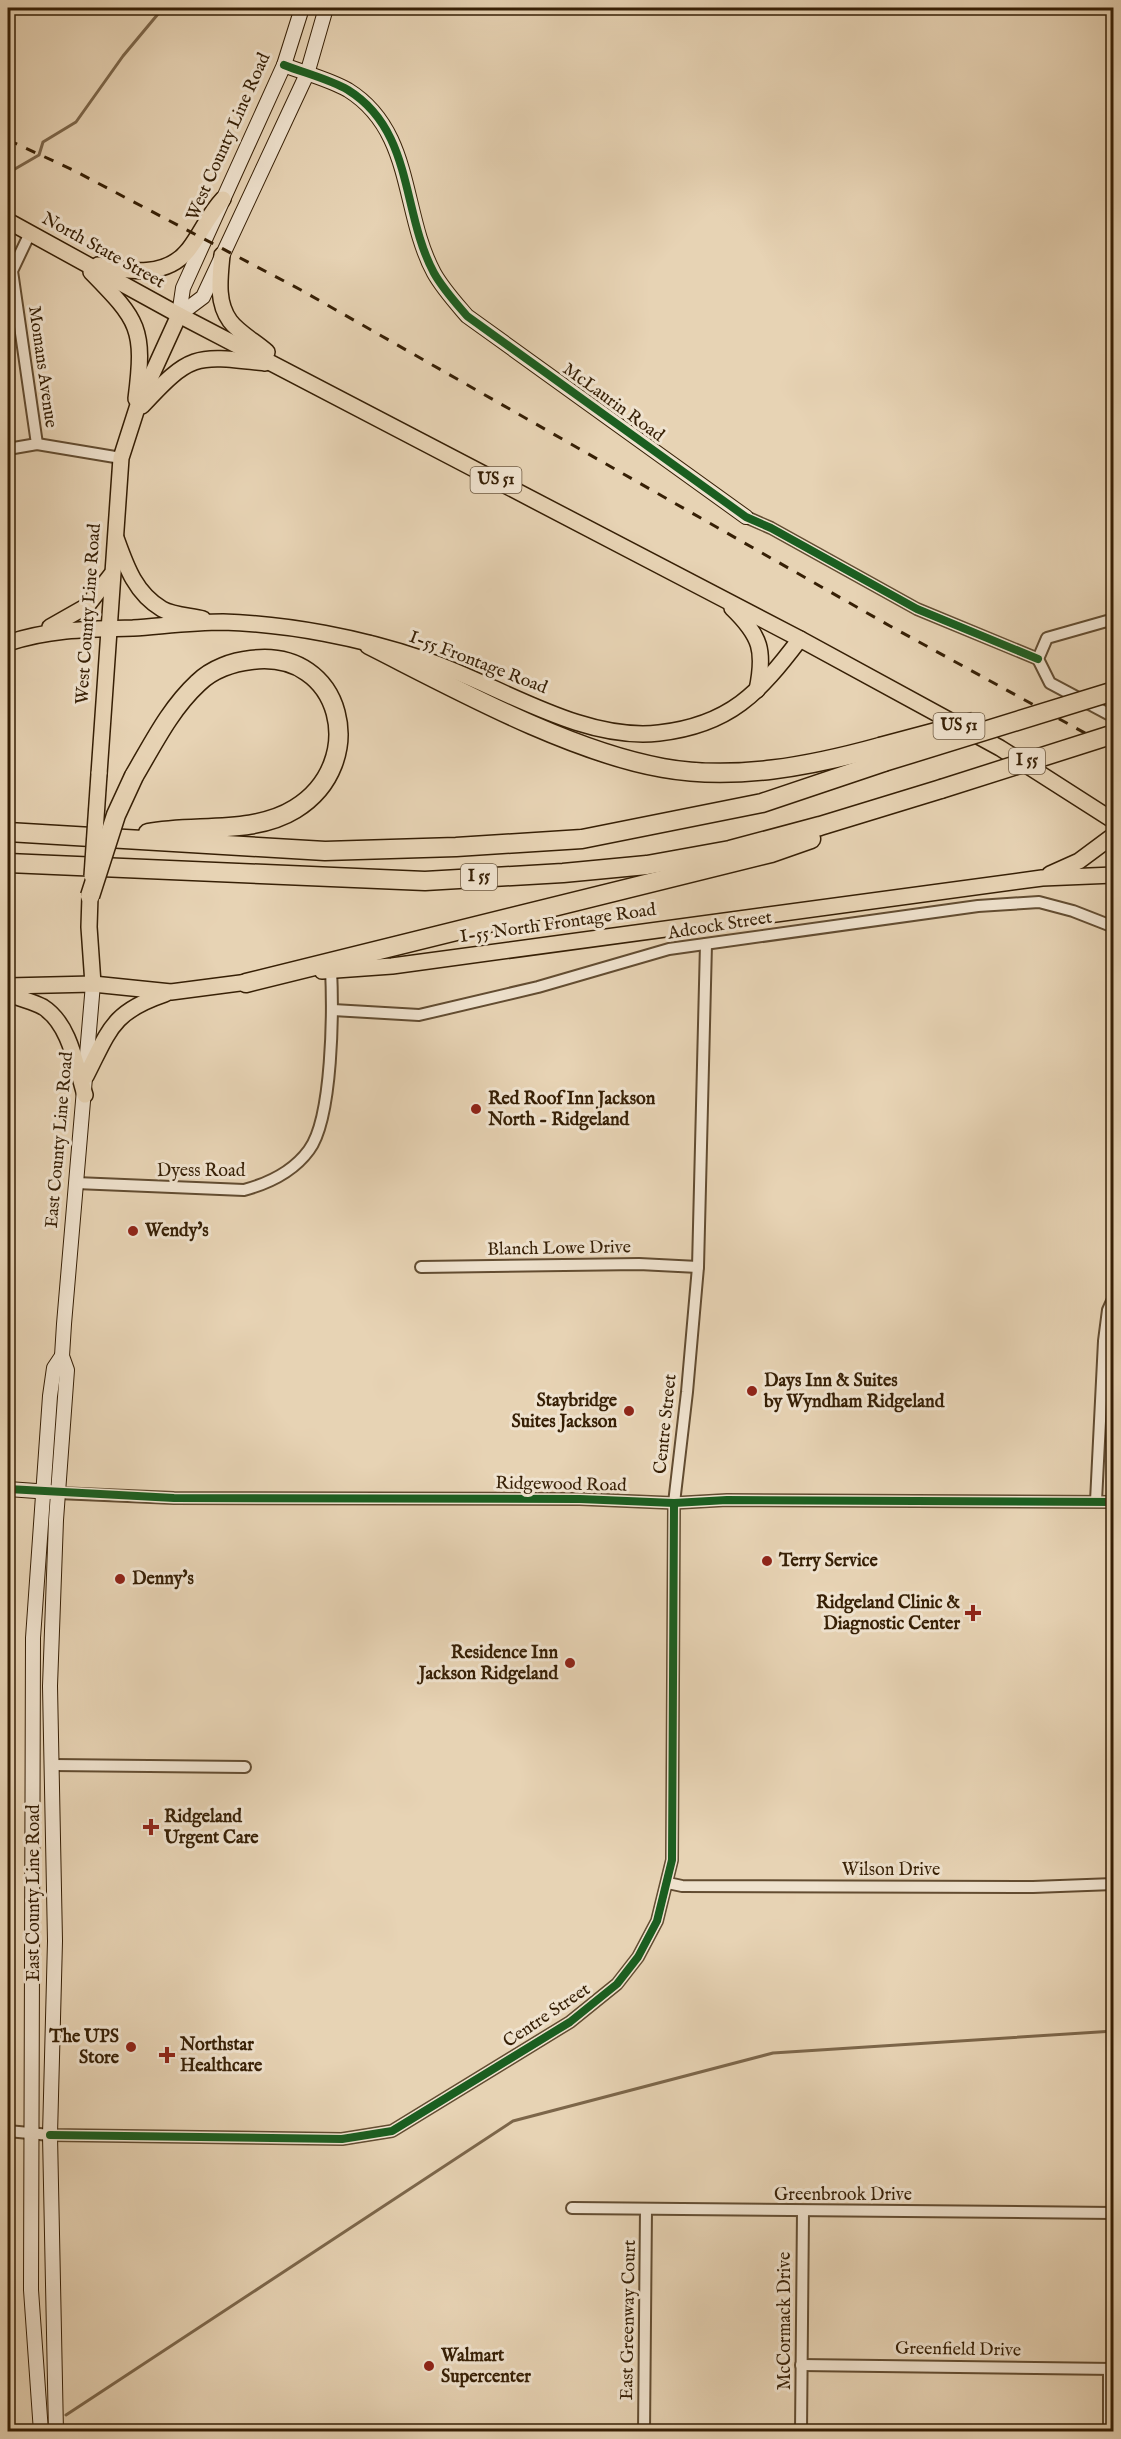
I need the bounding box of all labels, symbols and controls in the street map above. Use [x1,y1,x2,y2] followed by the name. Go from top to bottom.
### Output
[182,49,277,225] street label: West County Line Road
[37,208,169,294] street label: North State Street
[22,305,62,429] street label: Momans Avenue
[558,358,669,448] street label: McLaurin Road
[470,467,522,493] road number: US 51
[71,522,107,705] street label: West County Line Road
[405,626,551,700] street label: I-55 Frontage Road
[934,713,984,739] road number: US 51
[1009,748,1045,774] road number: I 55
[461,864,497,890] road number: I 55
[459,899,658,949] street label: I-55 North Frontage Road
[665,906,774,946] street label: Adcock Street
[41,1050,79,1229] street label: East County Line Road
[487,1088,656,1132] place label: Red Roof Inn Jackson North - Ridgeland
[469,1102,483,1116] marker: Red Roof Inn Jackson North - Ridgeland
[157,1160,246,1183] street label: Dyess Road
[144,1220,209,1243] place label: Wendy's
[126,1224,140,1238] marker: Wendy's
[487,1236,631,1262] street label: Blanch Lowe Drive
[763,1370,945,1414] place label: Days Inn & Suites by Wyndham Ridgeland
[649,1373,683,1475] street label: Centre Street
[745,1384,759,1398] marker: Days Inn & Suites by Wyndham Ridgeland
[511,1390,618,1434] place label: Staybridge Suites Jackson
[622,1404,636,1418] marker: Staybridge Suites Jackson
[495,1472,627,1498] street label: Ridgewood Road
[778,1550,878,1573] place label: Terry Service
[760,1554,774,1568] marker: Terry Service
[132,1568,194,1591] place label: Denny's
[113,1572,127,1586] marker: Denny's
[816,1592,960,1636] place label: Ridgeland Clinic & Diagnostic Center
[964,1604,982,1622] marker: Ridgeland Clinic & Diagnostic Center
[417,1642,558,1686] place label: Residence Inn Jackson Ridgeland
[563,1656,577,1670] marker: Residence Inn Jackson Ridgeland
[23,1804,46,1982] street label: East County Line Road
[163,1806,259,1850] place label: Ridgeland Urgent Care
[142,1818,160,1836] marker: Ridgeland Urgent Care
[842,1859,940,1882] street label: Wilson Drive
[499,1978,595,2054] street label: Centre Street
[48,2026,120,2070] place label: The UPS Store
[179,2034,263,2078] place label: Northstar Healthcare
[124,2040,138,2054] marker: The UPS Store
[158,2046,176,2064] marker: Northstar Healthcare
[774,2184,912,2207] street label: Greenbrook Drive
[616,2240,642,2400] street label: East Greenway Court
[774,2252,797,2390] street label: McCormack Drive
[895,2337,1021,2363] street label: Greenfield Drive
[440,2345,531,2389] place label: Walmart Supercenter
[422,2359,436,2373] marker: Walmart Supercenter

